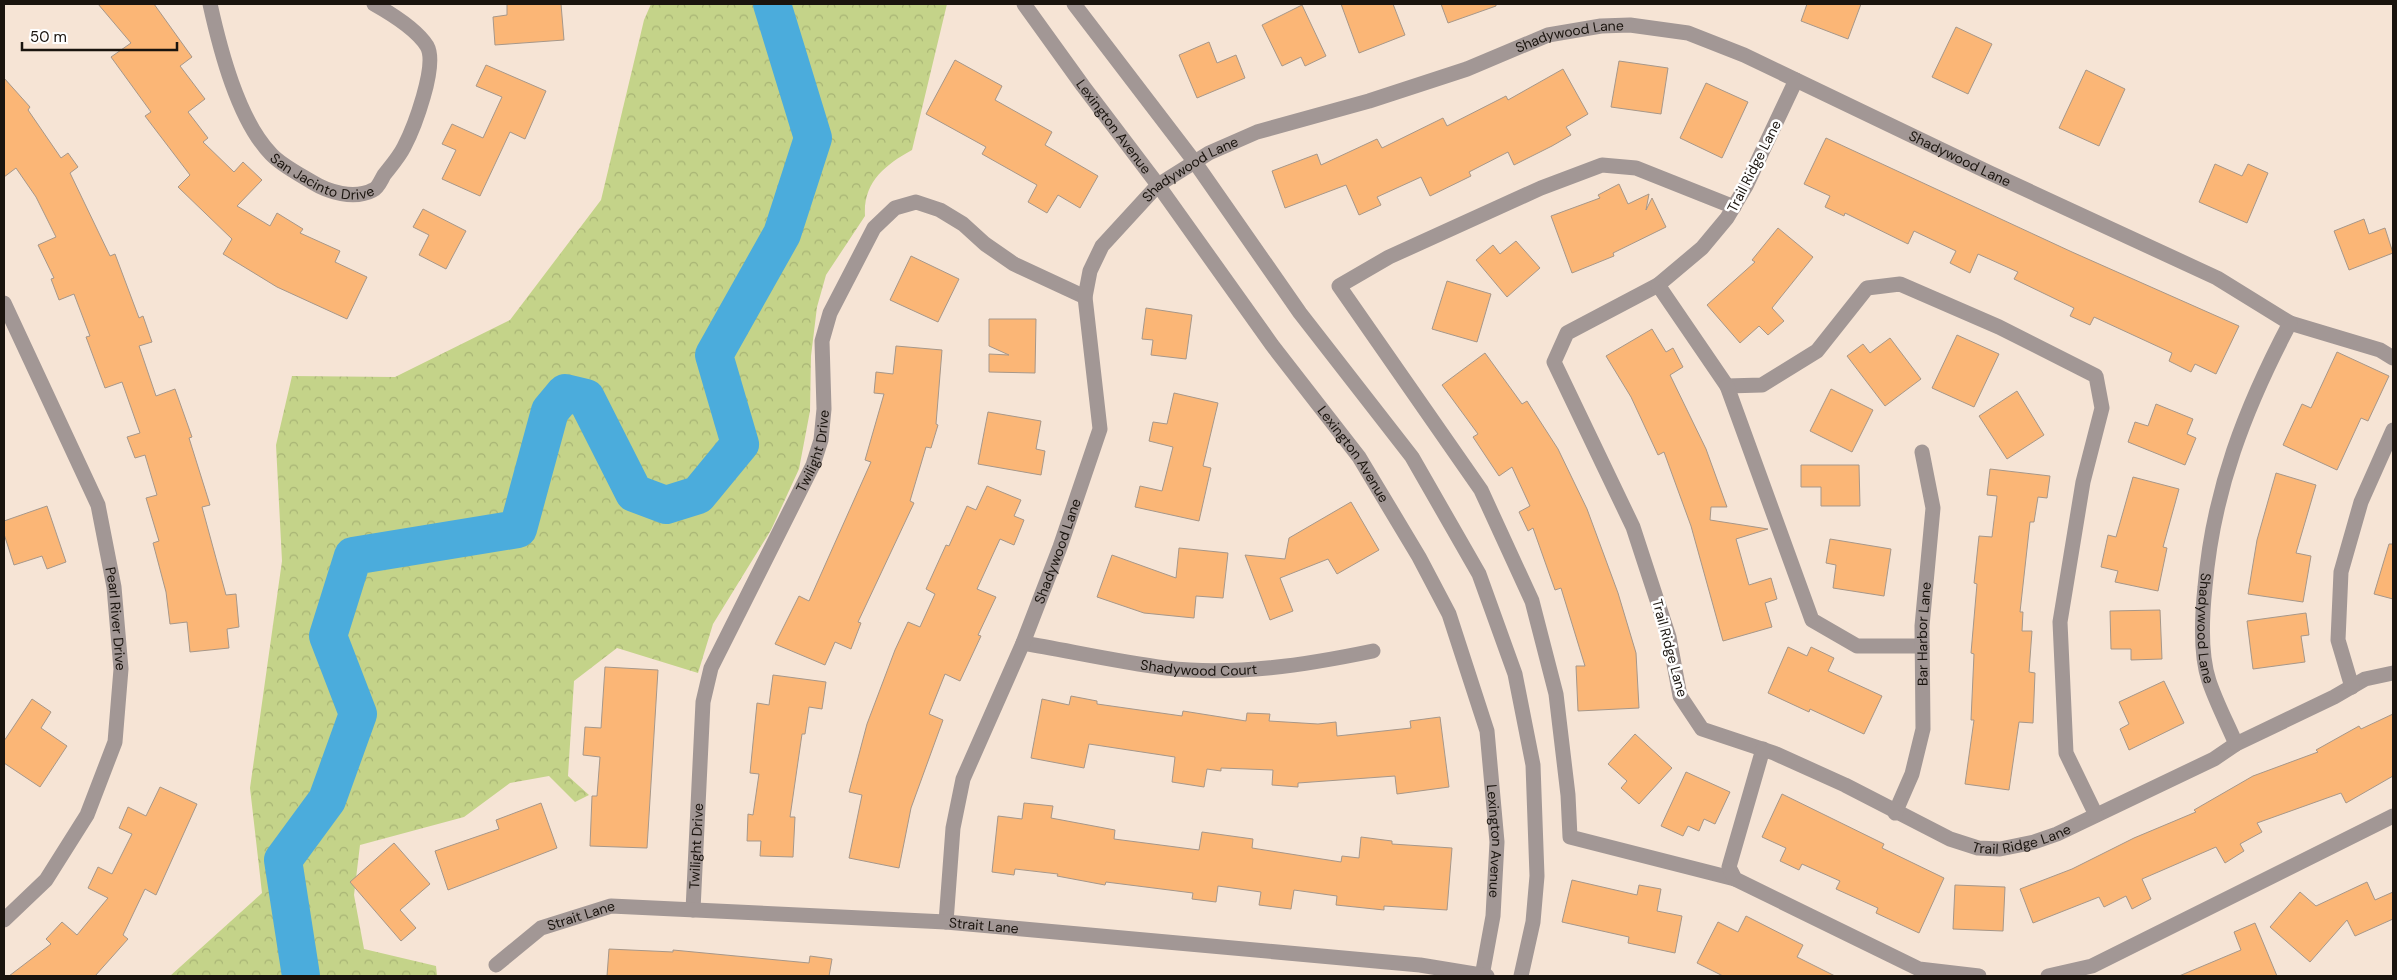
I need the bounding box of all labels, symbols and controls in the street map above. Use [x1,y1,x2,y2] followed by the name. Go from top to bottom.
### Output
[1513,16,1624,57] street label: Shadywood Lane
[22,20,178,52] scale bar
[30,27,67,47] text: 50 m
[1072,76,1155,178] street label: Lexington Avenue
[1723,117,1785,215] street label: Trail Ridge Lane
[1906,126,2014,190] street label: Shadywood Lane
[1138,132,1241,206] street label: Shadywood Lane
[266,149,377,204] street label: San Jacinto Drive
[1314,402,1393,506] street label: Lexington Avenue
[792,409,833,495] street label: Twilight Drive
[1030,496,1085,606] street label: Shadywood Lane
[101,565,130,671] street label: Pearl River Drive
[2193,572,2218,686] street label: Shadywood Lane
[1913,581,1935,686] street label: Bar Harbor Lane
[1648,597,1692,699] street label: Trail Ridge Lane
[1139,656,1258,680] street label: Shadywood Court
[1483,783,1506,898] street label: Lexington Avenue
[685,803,707,889] street label: Twilight Drive
[1970,820,2074,858] street label: Trail Ridge Lane
[545,896,617,935] street label: Strait Lane
[948,913,1020,938] street label: Strait Lane

